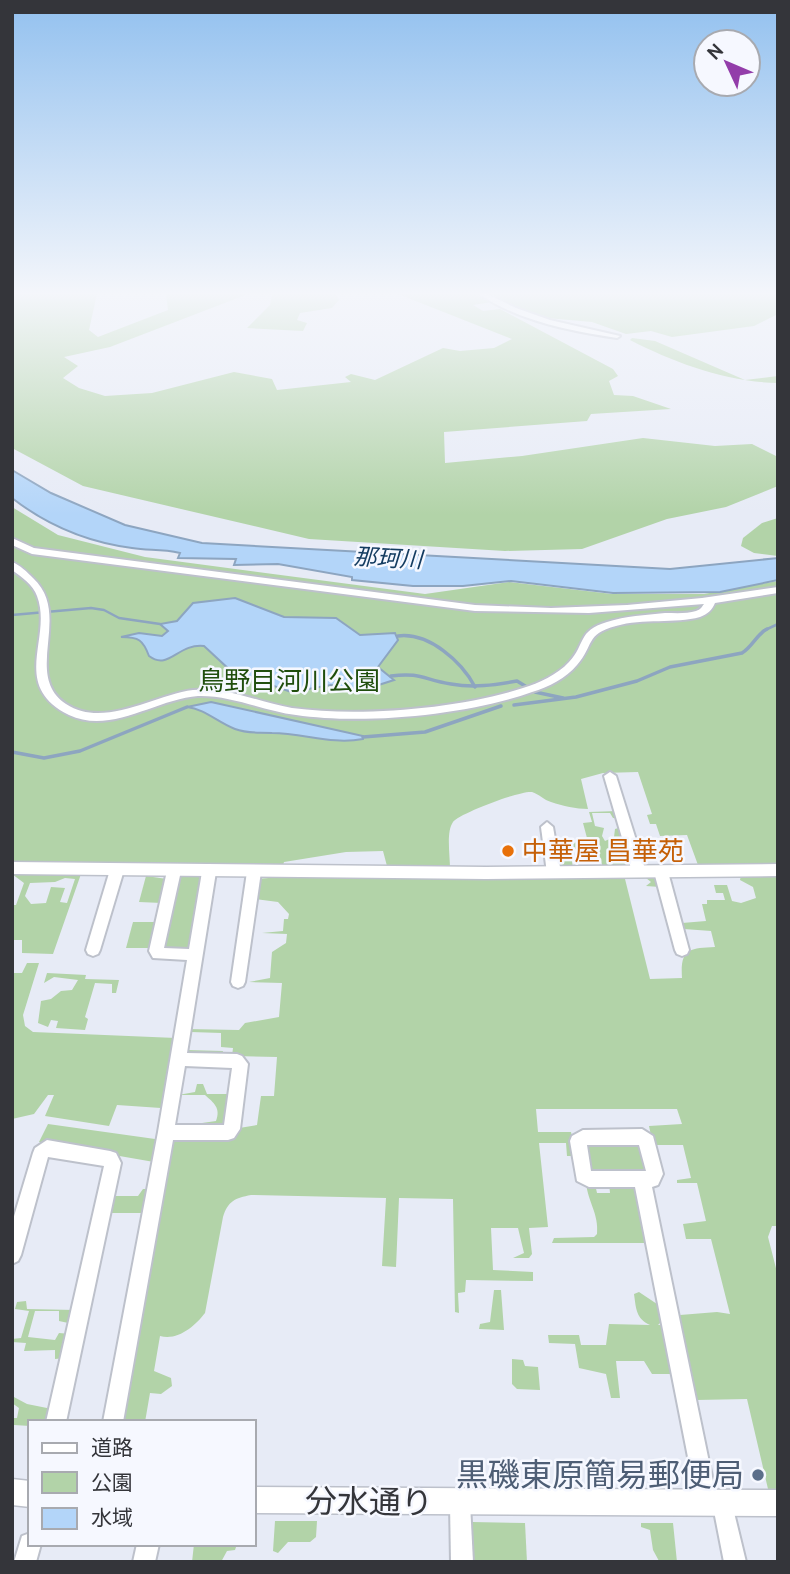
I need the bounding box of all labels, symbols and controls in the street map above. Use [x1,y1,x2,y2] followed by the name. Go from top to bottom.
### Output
[692,28,762,98] north arrow
[702,39,728,64] text: N
[353,542,426,574] water label: 那珂川
[198,665,380,697] park label: 鳥野目河川公園
[522,835,684,867] place label: 中華屋 昌華苑
[500,843,516,859] marker: 中華屋 昌華苑
[28,1420,256,1546] legend
[91,1435,133,1460] text: 道路
[456,1455,744,1494] place label: 黒磯東原簡易郵便局
[750,1467,766,1483] marker: 黒磯東原簡易郵便局
[91,1470,133,1495] text: 公園
[305,1481,433,1522] street label: 分水通り
[91,1505,133,1530] text: 水域

